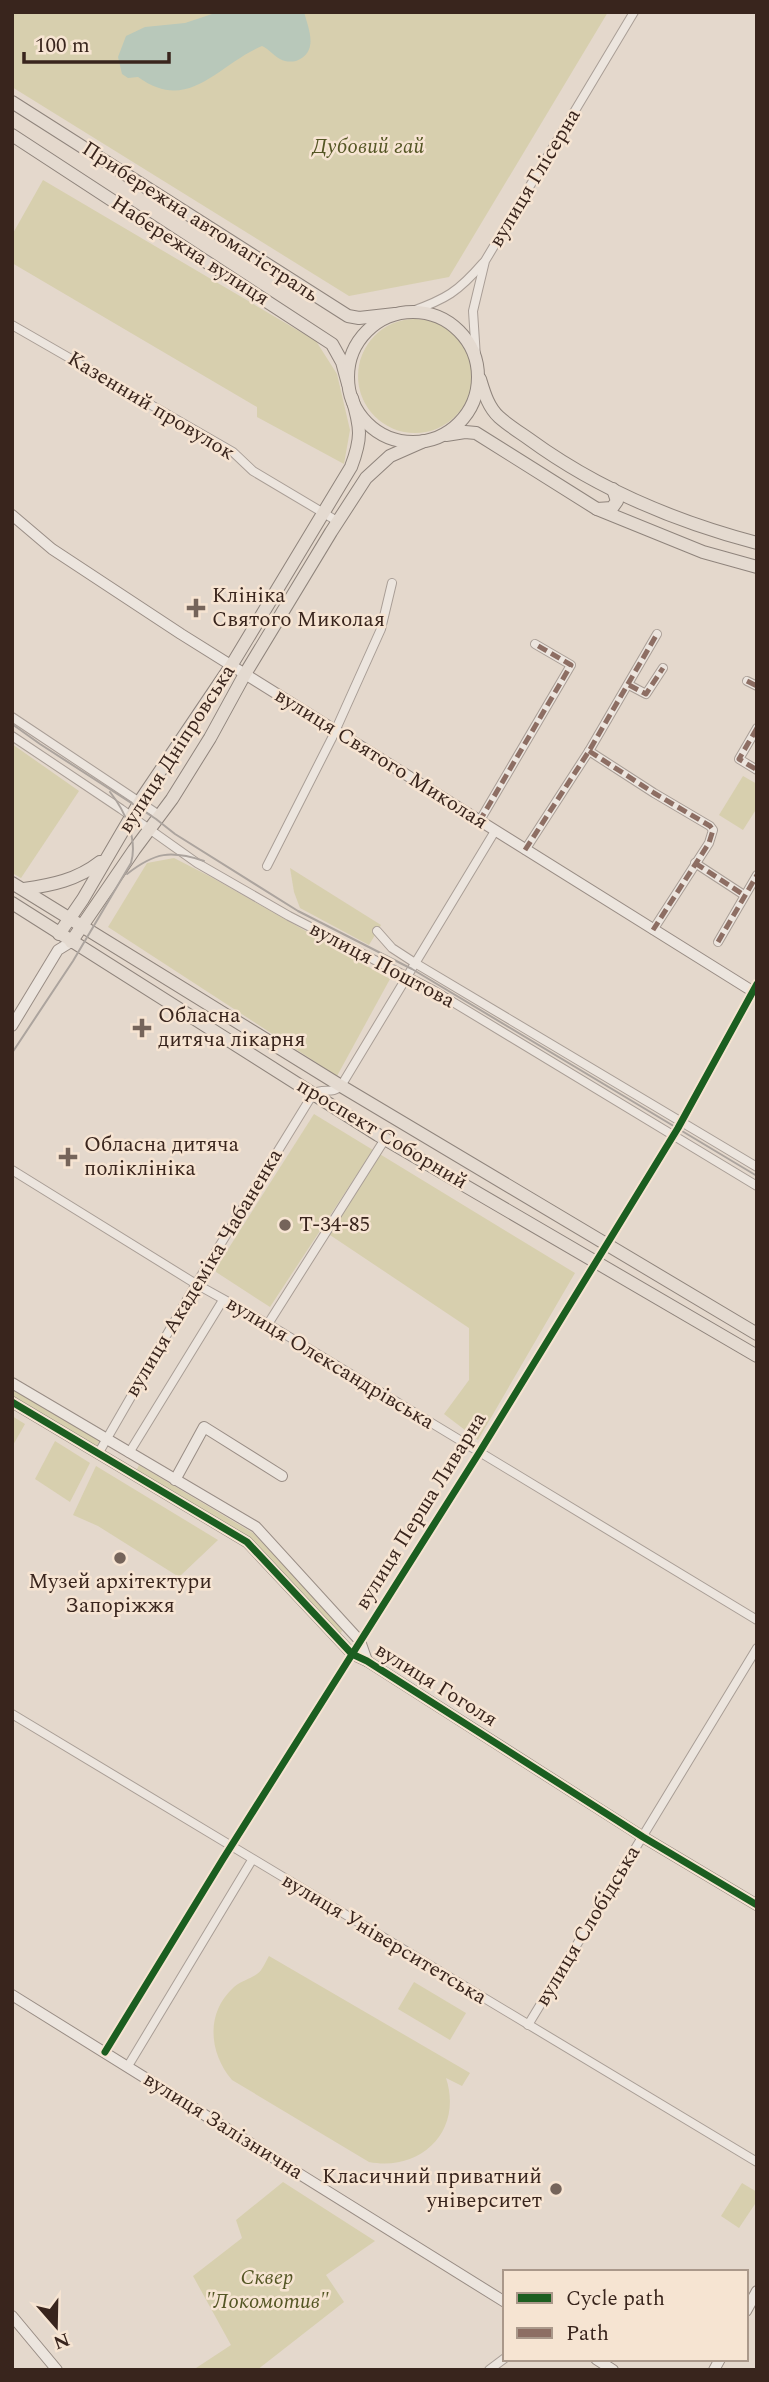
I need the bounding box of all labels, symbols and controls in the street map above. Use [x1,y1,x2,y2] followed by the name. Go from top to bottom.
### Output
[24,21,170,65] scale bar
[35,30,90,62] text: 100 m
[481,102,590,254] street label: вулиця Глісерна
[311,131,424,163] park label: Дубовий гай
[75,133,325,311] street label: Прибережна автомагістраль
[104,188,276,314] street label: Набережна вулиця
[61,343,241,469] street label: Казенний провулок
[212,580,385,636] place label: Клініка Святого Миколая
[186,598,206,618] marker: Клініка Святого Миколая
[110,657,244,840] street label: вулиця Дніпровська
[268,680,494,838] street label: вулиця Святого Миколая
[303,913,461,1017] street label: вулиця Поштова
[158,1000,306,1056] place label: Обласна дитяча лікарня
[132,1018,152,1038] marker: Обласна дитяча лікарня
[290,1070,474,1198] street label: проспект Соборний
[84,1129,240,1185] place label: Обласна дитяча поліклініка
[117,1142,291,1403] street label: вулиця Академіка Чабаненка
[58,1147,78,1167] marker: Обласна дитяча поліклініка
[299,1209,370,1241] place label: Т-34-85
[277,1217,293,1233] marker: Т-34-85
[220,1288,441,1438] street label: вулиця Олександрівська
[347,1405,495,1616] street label: вулиця Перша Ливарна
[112,1550,128,1566] marker: Музей архітектури Запоріжжя
[28,1566,212,1622] place label: Музей архітектури Запоріжжя
[368,1634,504,1736] street label: вулиця Гоголя
[527,1839,649,2013] street label: вулиця Слобідська
[275,1865,493,2013] street label: вулиця Університетська
[137,2064,310,2189] street label: вулиця Залізнична
[322,2161,542,2217] place label: Класичний приватний університет
[548,2181,564,2197] marker: Класичний приватний університет
[205,2262,329,2318] park label: Сквер "Локомотив"
[503,2270,748,2361] legend
[566,2283,665,2315] text: Cycle path
[21,2291,91,2361] north arrow
[566,2318,609,2350] text: Path
[49,2324,74,2357] text: N

